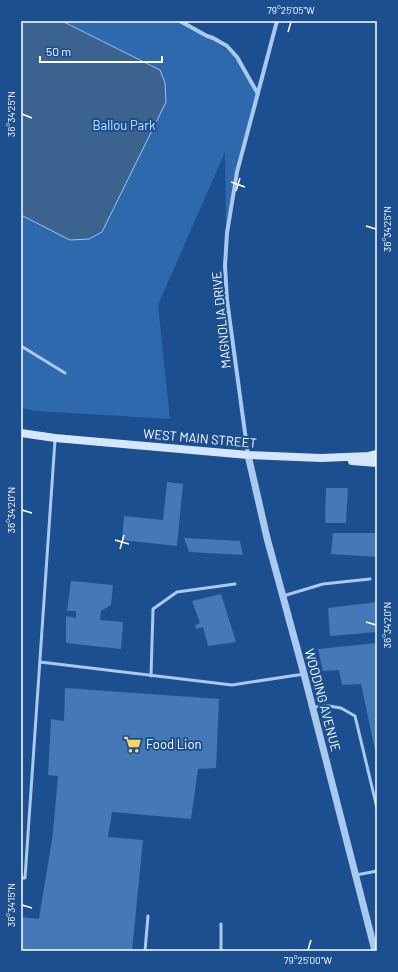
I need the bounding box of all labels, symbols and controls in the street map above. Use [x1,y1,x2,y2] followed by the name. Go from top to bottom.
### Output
[267,4,315,16] text: 79°25'05"W
[40,38,162,64] scale bar
[46,44,71,58] text: 50 m
[5,91,17,137] text: 36°34'25"N
[93,117,156,133] park label: Ballou Park
[381,206,393,252] text: 36°34'25"N
[208,270,234,369] street label: MAGNOLIA DRIVE
[142,425,258,451] street label: WEST MAIN STREET
[5,487,17,533] text: 36°34'20"N
[381,602,393,648] text: 36°34'20"N
[302,647,344,753] street label: WOODING AVENUE
[123,734,143,754] supermarket icon: Food Lion
[146,736,202,752] place label: Food Lion
[5,883,17,927] text: 36°34'15"N
[284,954,332,966] text: 79°25'00"W

